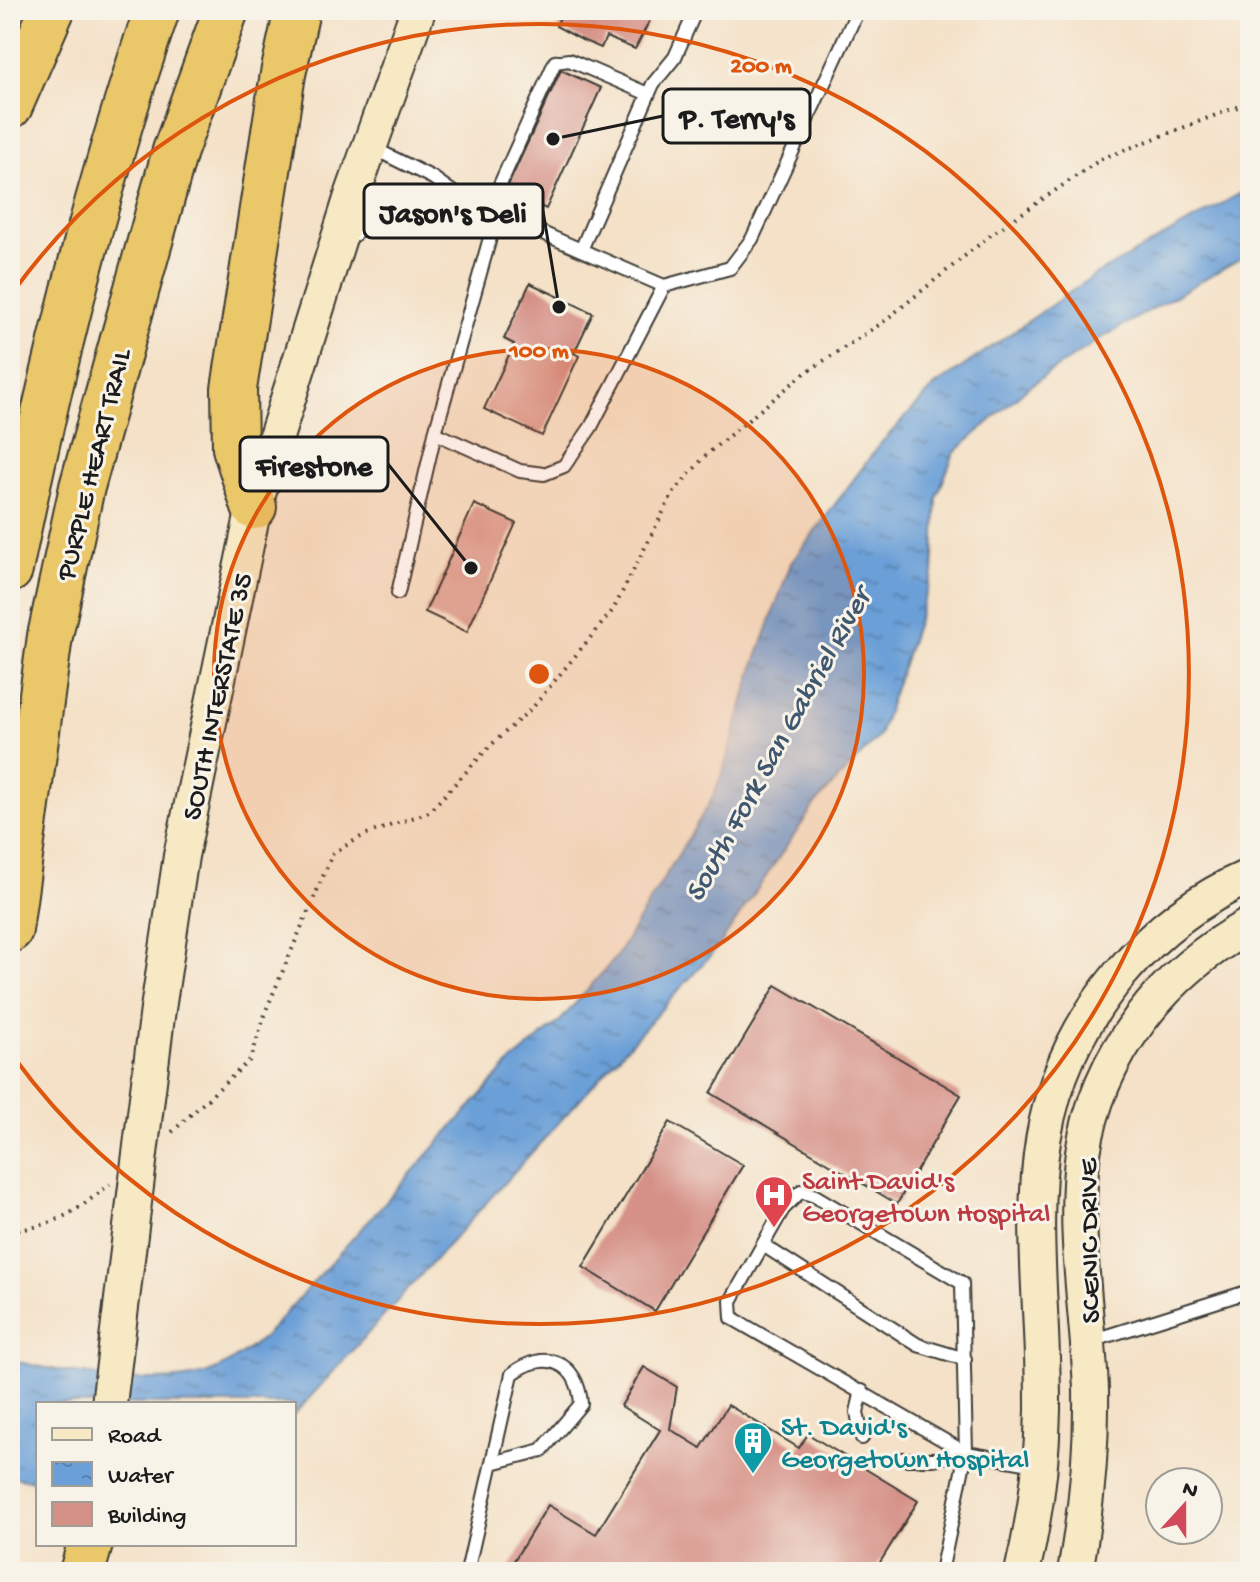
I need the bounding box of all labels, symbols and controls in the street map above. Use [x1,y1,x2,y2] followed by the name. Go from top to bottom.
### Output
[730,53,792,82] text: 200 m
[663,89,810,143] callout: P. Terry's
[678,104,796,139] text: P. Terry's
[364,184,543,238] callout: Jason's Deli
[378,199,527,234] text: Jason's Deli
[508,338,569,367] text: 100 m
[50,344,140,585] street label: PURPLE HEART TRAIL
[240,437,388,491] callout: Firestone
[255,452,374,487] text: Firestone
[177,570,262,823] street label: SOUTH INTERSTATE 35
[679,579,883,909] water label: South Fork San Gabriel River
[525,660,553,688] centre of rings
[1074,1157,1109,1324] street label: SCENIC DRIVE
[802,1167,1050,1232] place label: Saint David's Georgetown Hospital
[753,1174,795,1229] hospital icon: Saint David's Georgetown Hospital
[36,1402,296,1546] legend
[781,1413,1029,1478] place label: St. David's Georgetown Hospital
[732,1420,774,1475] building icon: St. David's Georgetown Hospital
[108,1423,162,1452] text: Road
[108,1463,175,1492] text: Water
[1144,1466,1224,1546] north arrow
[1178,1476,1201,1506] text: N
[107,1503,186,1532] text: Building

